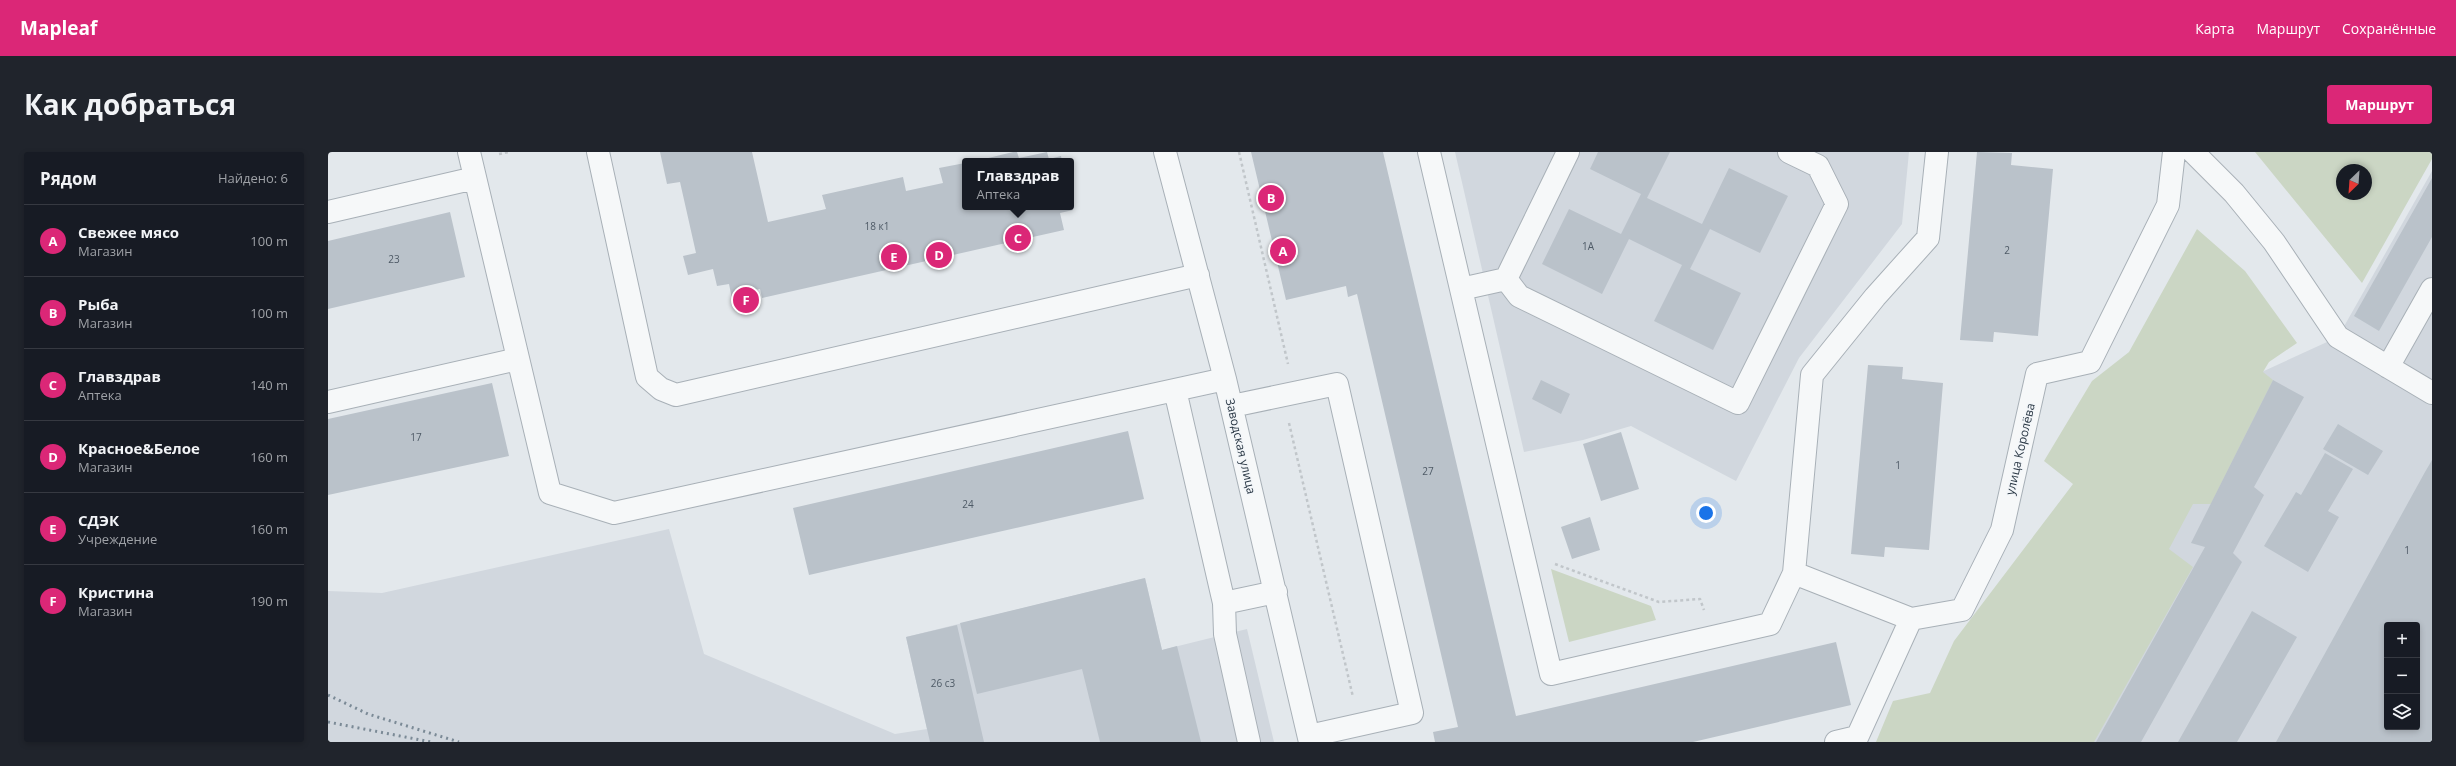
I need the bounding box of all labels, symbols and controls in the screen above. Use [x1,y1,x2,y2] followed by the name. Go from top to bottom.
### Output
[20,15,97,41] text: Mapleaf
[2195,19,2234,38] text: Карта
[2256,19,2320,38] text: Маршрут
[2342,19,2436,38] text: Сохранённые
[24,85,236,123] text: Как добраться
[2327,85,2432,124] button: Маршрут
[962,158,1074,210] popup
[2336,164,2372,200] north arrow
[977,165,1059,185] text: Главздрав
[40,167,97,190] text: Рядом
[218,169,288,187] text: Найдено: 6
[1258,183,1284,213] pin: B
[977,185,1020,203] text: Аптека
[865,219,889,233] house number: 18 к1
[78,222,179,242] text: Свежее мясо
[1005,223,1031,253] pin: C
[49,232,57,250] text: A
[250,232,288,250] text: 100 m
[1270,236,1296,266] pin: A
[1582,239,1595,253] house number: 1А
[926,240,952,270] pin: D
[78,242,133,260] text: Магазин
[881,242,907,272] pin: E
[2004,243,2010,257] house number: 2
[388,252,400,266] house number: 23
[733,285,759,315] pin: F
[78,294,119,314] text: Рыба
[49,304,57,322] text: B
[250,304,288,322] text: 100 m
[78,314,133,332] text: Магазин
[78,366,161,386] text: Главздрав
[49,376,57,394] text: C
[250,376,288,394] text: 140 m
[78,386,122,404] text: Аптека
[1222,396,1260,496] street label: Заводская улица
[2001,401,2039,497] street label: улица Королёва
[410,430,422,444] house number: 17
[78,438,200,458] text: Красное&Белое
[48,448,58,466] text: D
[250,448,288,466] text: 160 m
[78,458,133,476] text: Магазин
[1895,458,1901,472] house number: 1
[1422,464,1434,478] house number: 27
[962,497,974,511] house number: 24
[1696,503,1716,523] your location
[78,510,119,530] text: СДЭК
[49,520,57,538] text: E
[250,520,288,538] text: 160 m
[78,530,157,548] text: Учреждение
[2404,543,2410,557] house number: 1
[78,582,154,602] text: Кристина
[49,592,57,610] text: F
[250,592,288,610] text: 190 m
[78,602,133,620] text: Магазин
[2384,622,2420,730] map controls
[2384,622,2420,658] button: +
[2384,658,2420,694] button: −
[931,676,956,690] house number: 26 с3
[2384,694,2420,730] button: layers

